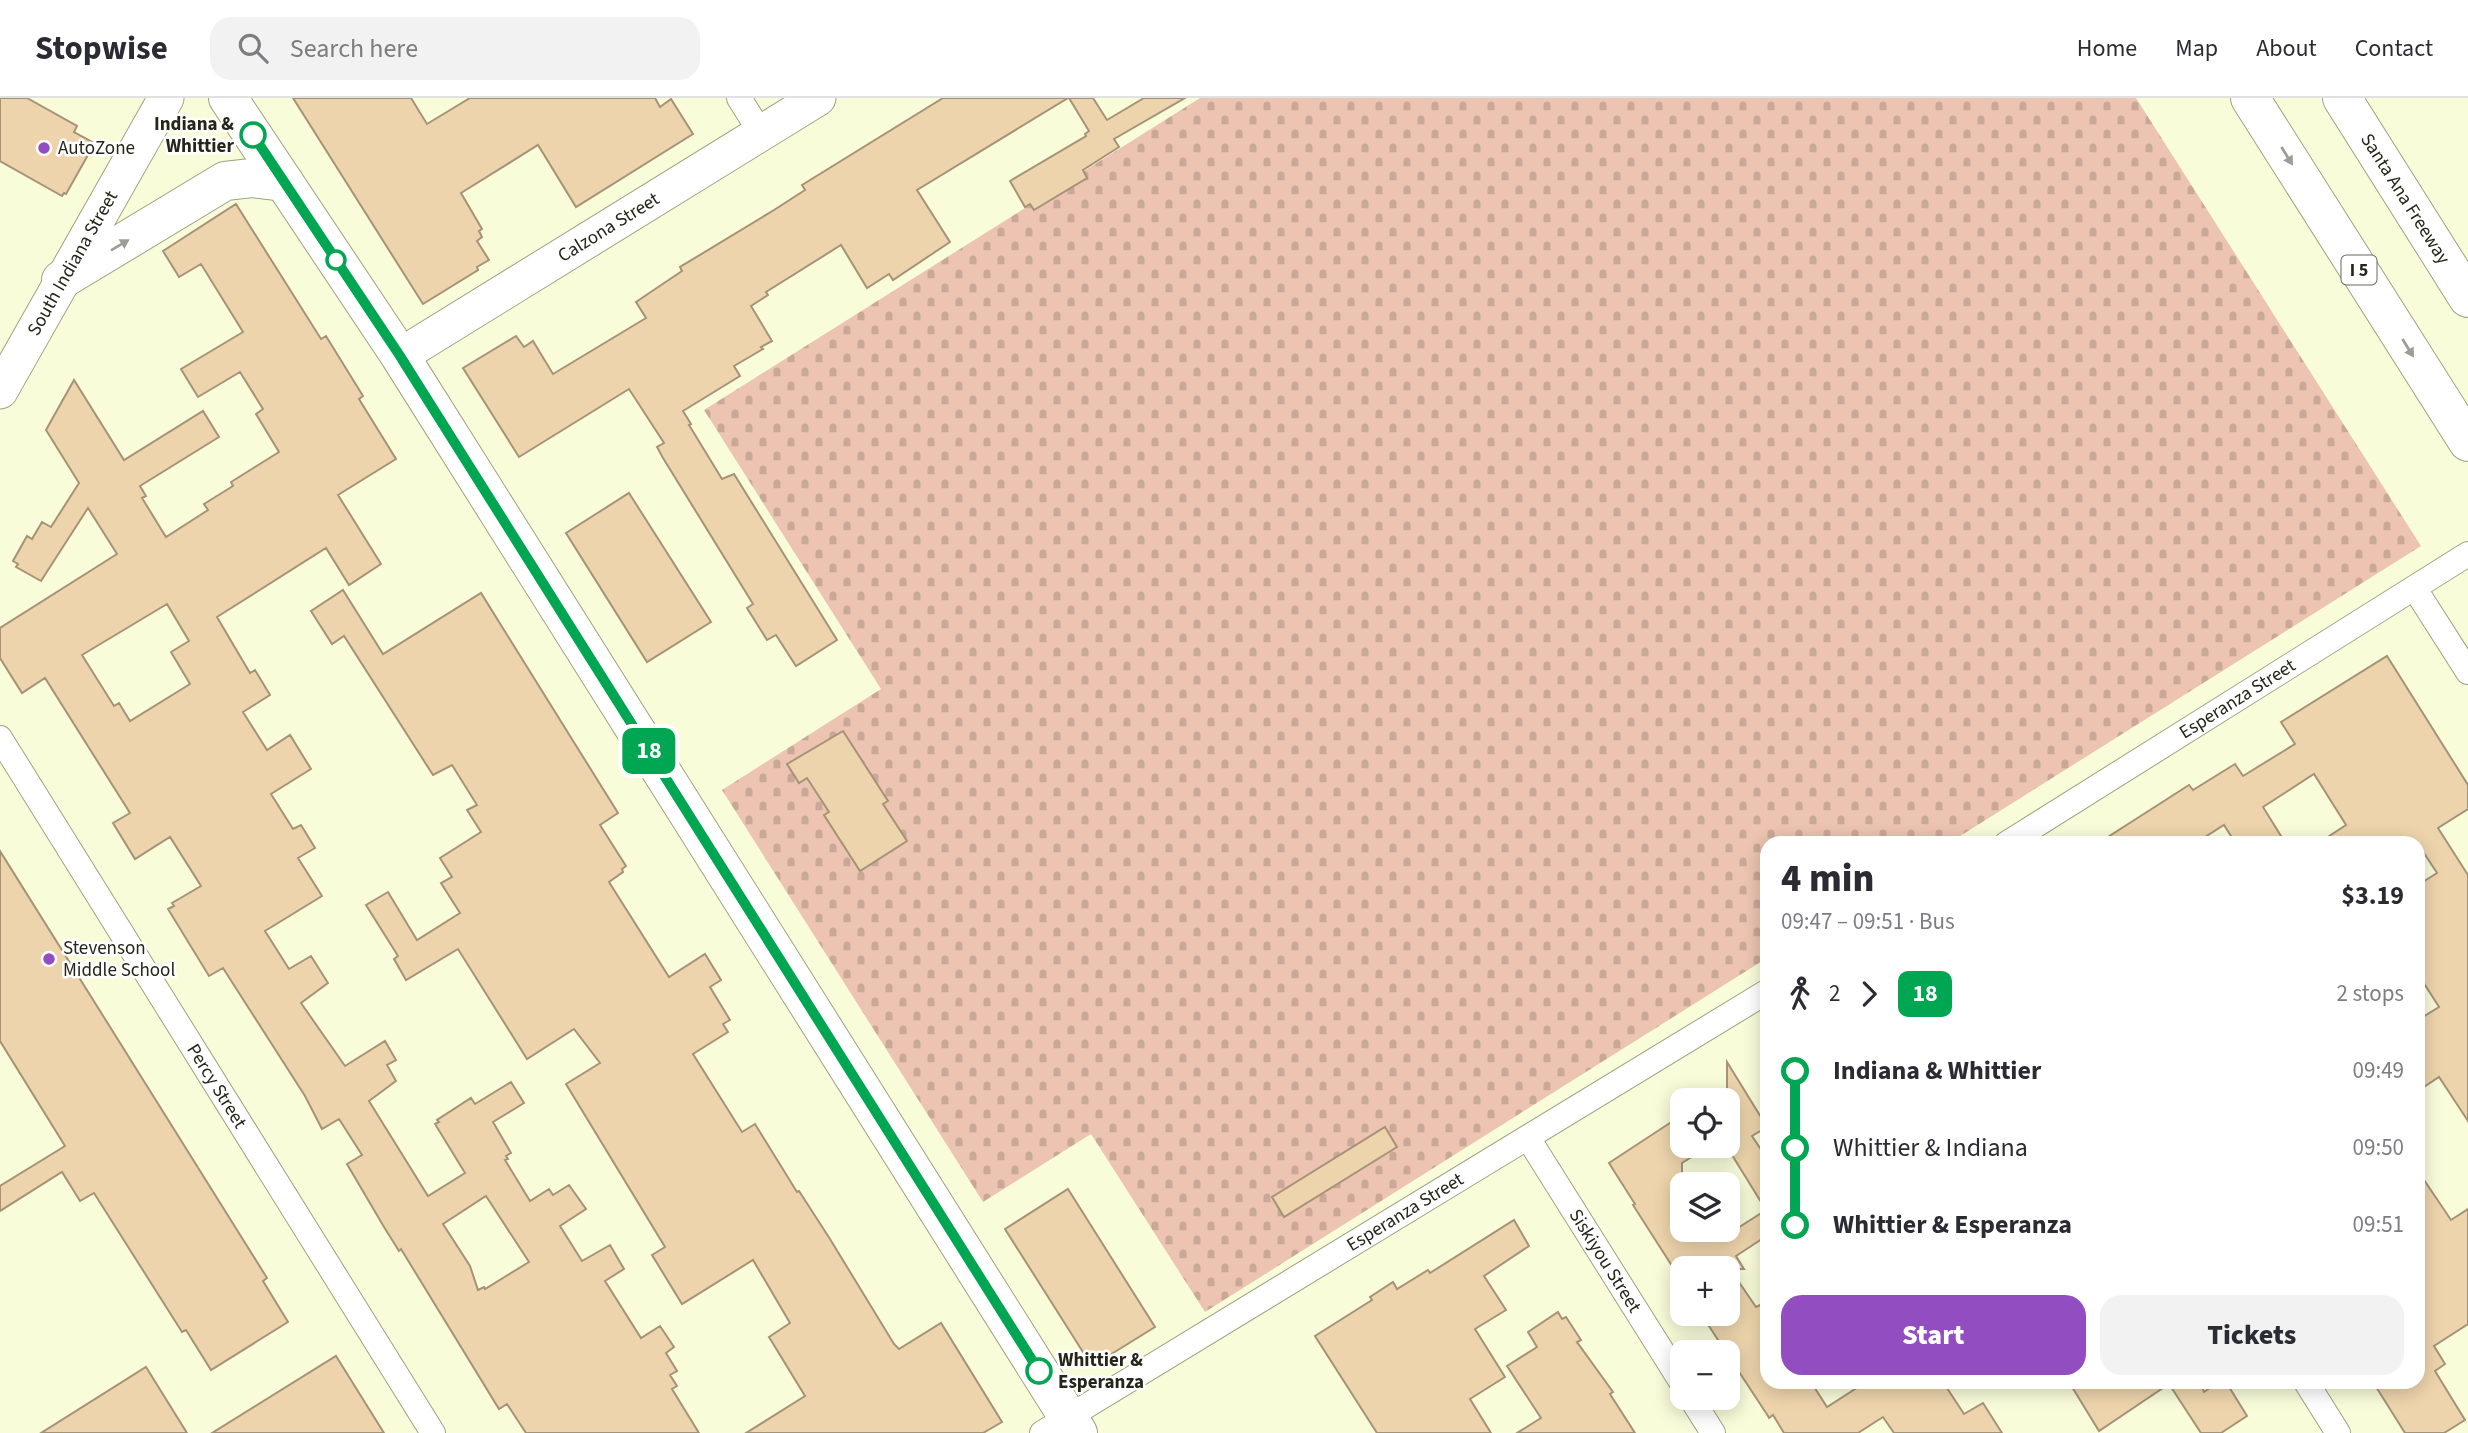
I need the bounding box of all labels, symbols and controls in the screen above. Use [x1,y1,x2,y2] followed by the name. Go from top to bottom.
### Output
[210,17,700,80] search box
[35,25,168,72] text: Stopwise
[234,29,272,67] icon: search
[290,30,418,67] text: Search here
[2077,31,2137,66] text: Home
[2175,31,2218,66] text: Map
[2256,31,2317,66] text: About
[2355,31,2433,66] text: Contact
[154,111,234,160] place label: Indiana & Whittier
[240,122,266,148] marker: Indiana & Whittier
[2354,128,2457,269] street label: Santa Ana Freeway
[58,135,135,162] place label: AutoZone
[36,140,52,156] marker: AutoZone
[2280,146,2293,165] one-way arrow
[21,185,125,341] street label: South Indiana Street
[552,185,665,269] street label: Calzona Street
[110,238,129,251] one-way arrow
[326,250,346,270] unlabelled marker
[2342,256,2376,285] road number: I 5
[2402,338,2415,358] one-way arrow
[2174,652,2301,746] street label: Esperanza Street
[618,728,680,774] line badge: 18
[636,733,662,768] text: 18
[1781,852,1874,906] text: 4 min
[2341,877,2404,914] text: $3.19
[1781,905,1955,938] text: 09:47 – 09:51 · Bus
[63,935,175,984] place label: Stevenson Middle School
[41,951,57,967] marker: Stevenson Middle School
[1781,975,1819,1013] icon: walk
[1850,975,1888,1013] icon: forward
[1912,976,1938,1011] text: 18
[1829,977,1840,1010] text: 2
[2337,977,2404,1010] text: 2 stops
[180,1038,254,1134] street label: Percy Street
[1833,1052,2041,1089] text: Indiana & Whittier
[2353,1054,2404,1087] text: 09:49
[1670,1088,1740,1410] map controls
[1670,1088,1740,1158] button: locate
[1833,1129,2028,1166] text: Whittier & Indiana
[2353,1131,2404,1164] text: 09:50
[1341,1166,1469,1258] street label: Esperanza Street
[1670,1172,1740,1242] button: layers
[1562,1204,1648,1318] street label: Siskiyou Street
[1833,1206,2072,1243] text: Whittier & Esperanza
[2353,1208,2404,1241] text: 09:51
[1670,1256,1740,1326] button: +
[1781,1295,2086,1375] button: Start
[2100,1295,2404,1375] button: Tickets
[1670,1340,1740,1410] button: −
[1058,1347,1144,1396] place label: Whittier & Esperanza
[1026,1358,1052,1384] marker: Whittier & Esperanza

